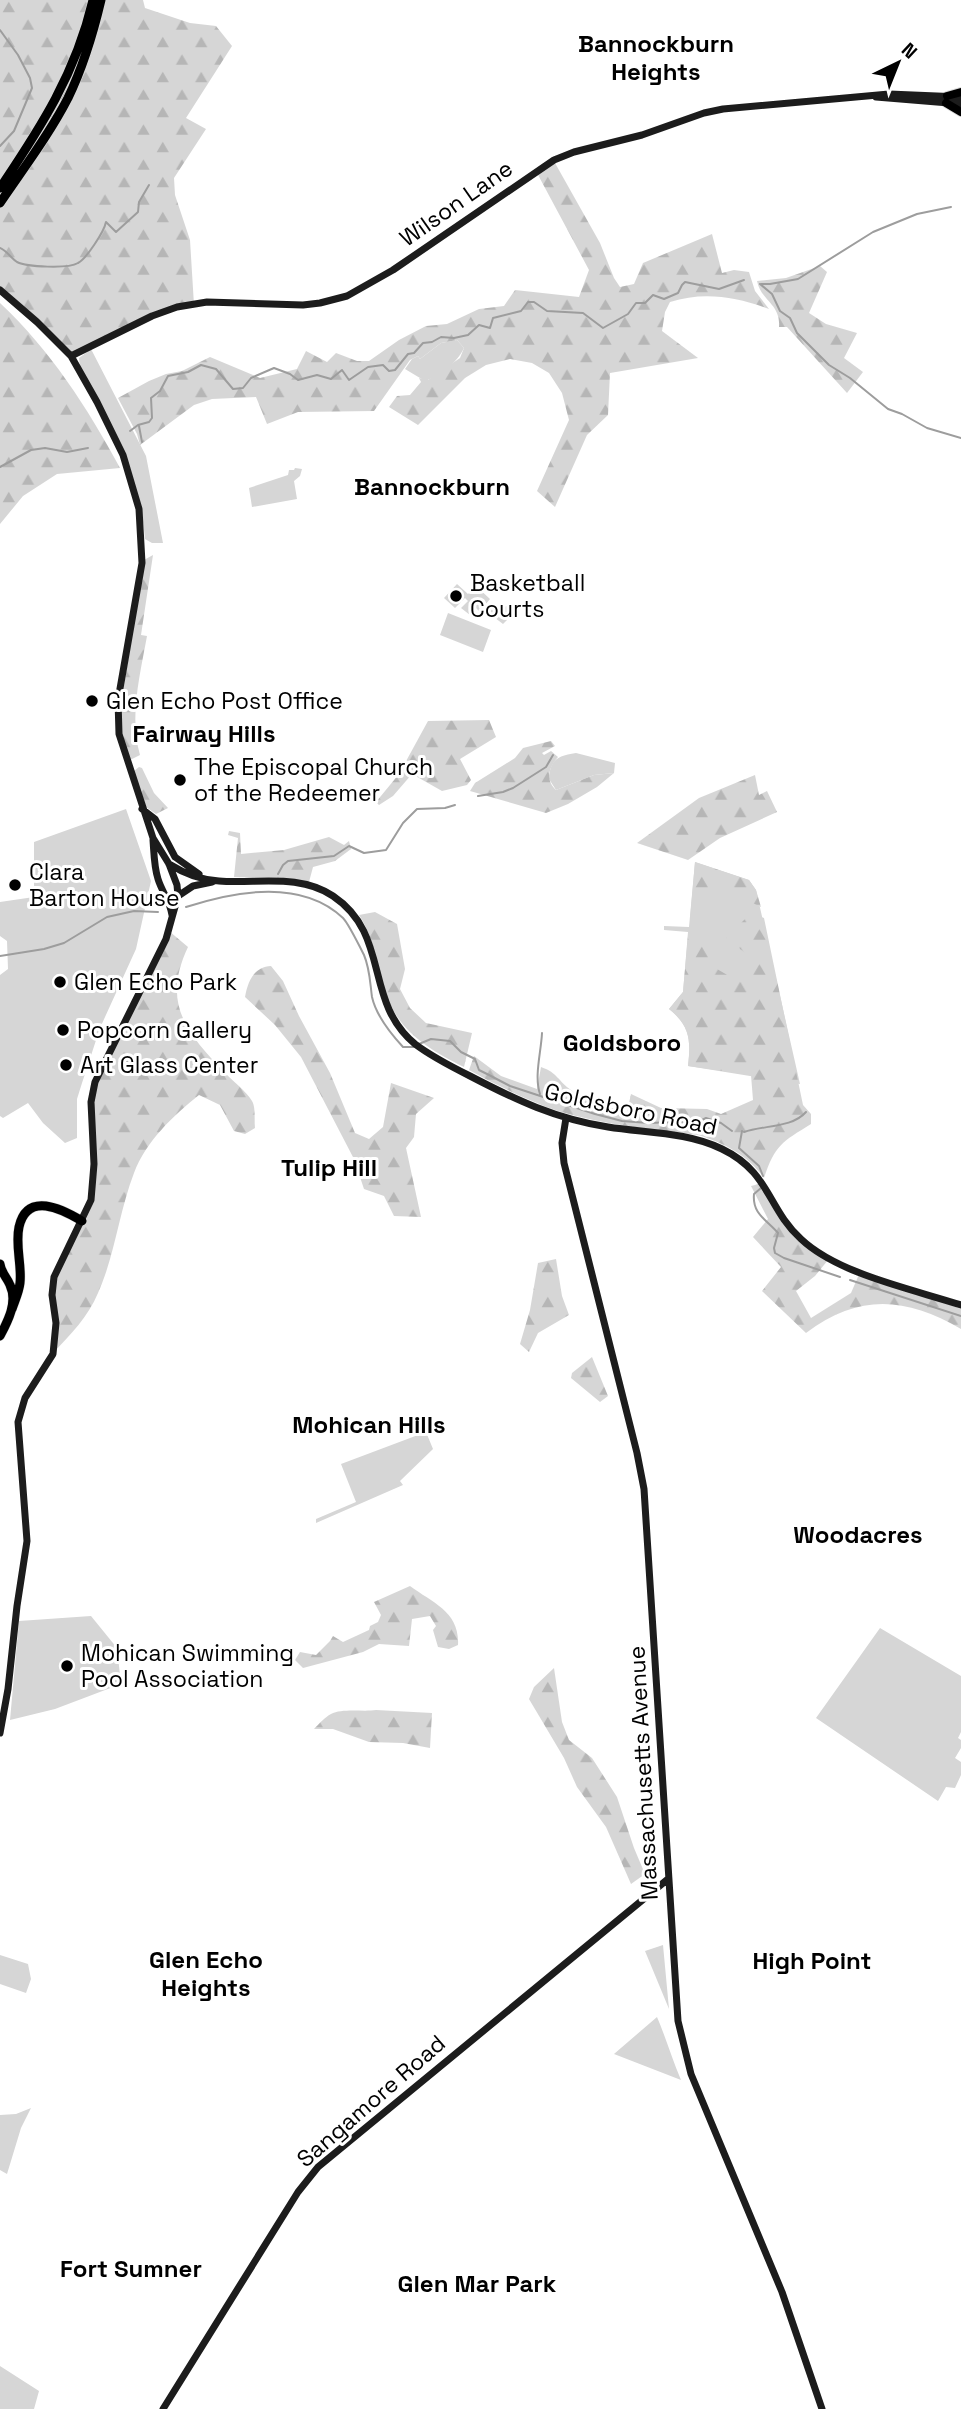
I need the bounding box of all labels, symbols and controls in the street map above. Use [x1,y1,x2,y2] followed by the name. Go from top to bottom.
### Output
[578,28,734,87] district label: Bannockburn Heights
[863,28,933,98] north arrow
[896,37,922,64] text: N
[394,153,518,253] street label: Wilson Lane
[354,471,510,502] district label: Bannockburn
[470,568,585,624] place label: Basketball Courts
[448,588,464,604] marker: Basketball Courts
[106,686,343,716] place label: Glen Echo Post Office
[84,693,100,709] marker: Glen Echo Post Office
[132,718,276,749] district label: Fairway Hills
[194,752,433,808] place label: The Episcopal Church of the Redeemer
[172,772,188,788] marker: The Episcopal Church of the Redeemer
[29,857,180,913] place label: Clara Barton House
[7,877,23,893] marker: Clara Barton House
[74,967,237,997] place label: Glen Echo Park
[52,974,68,990] marker: Glen Echo Park
[77,1015,252,1045] place label: Popcorn Gallery
[55,1022,71,1038] marker: Popcorn Gallery
[563,1027,681,1058] district label: Goldsboro
[80,1050,258,1080] place label: Art Glass Center
[58,1057,74,1073] marker: Art Glass Center
[542,1076,720,1142] street label: Goldsboro Road
[281,1152,377,1183] district label: Tulip Hill
[292,1409,446,1440] district label: Mohican Hills
[793,1519,923,1550] district label: Woodacres
[81,1638,294,1694] place label: Mohican Swimming Pool Association
[621,1645,665,1901] street label: Massachusetts Avenue
[59,1658,75,1674] marker: Mohican Swimming Pool Association
[149,1944,263,2003] district label: Glen Echo Heights
[753,1945,872,1976] district label: High Point
[290,2028,452,2174] street label: Sangamore Road
[60,2253,202,2284] district label: Fort Sumner
[398,2268,557,2299] district label: Glen Mar Park

